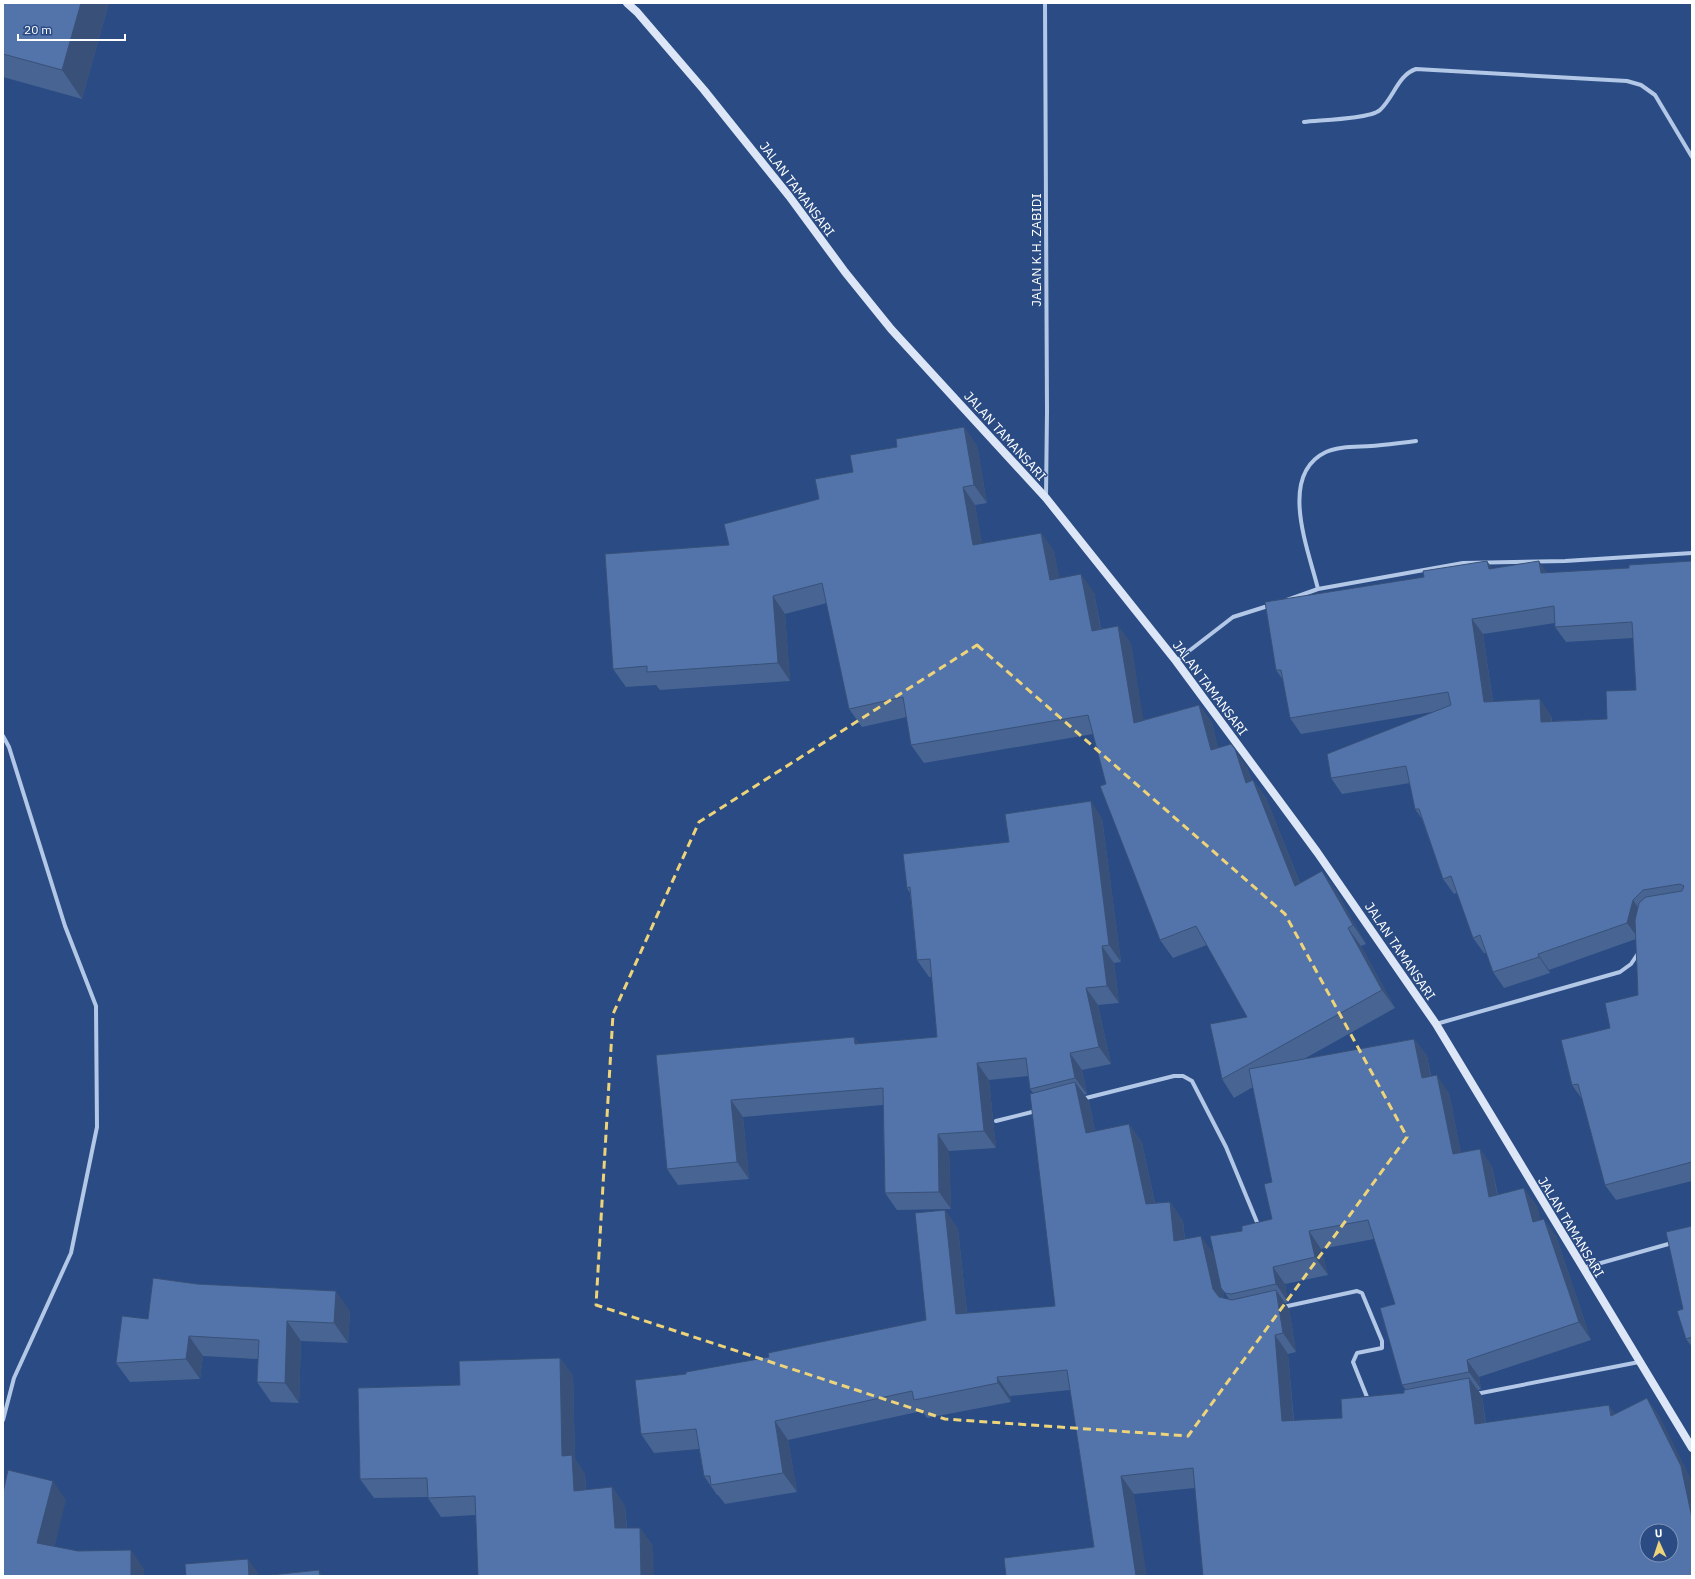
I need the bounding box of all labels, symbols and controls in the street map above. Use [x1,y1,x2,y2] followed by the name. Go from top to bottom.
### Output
[18,16,125,42] scale bar
[24,22,52,37] text: 20 m
[756,138,838,240] street label: JALAN TAMANSARI
[1028,193,1045,307] street label: JALAN K.H. ZABIDI
[960,388,1050,484] street label: JALAN TAMANSARI
[1169,637,1251,739] street label: JALAN TAMANSARI
[1361,899,1439,1003] street label: JALAN TAMANSARI
[1534,1173,1608,1281] street label: JALAN TAMANSARI
[1639,1523,1679,1563] north arrow
[1654,1526,1663,1540] text: U

